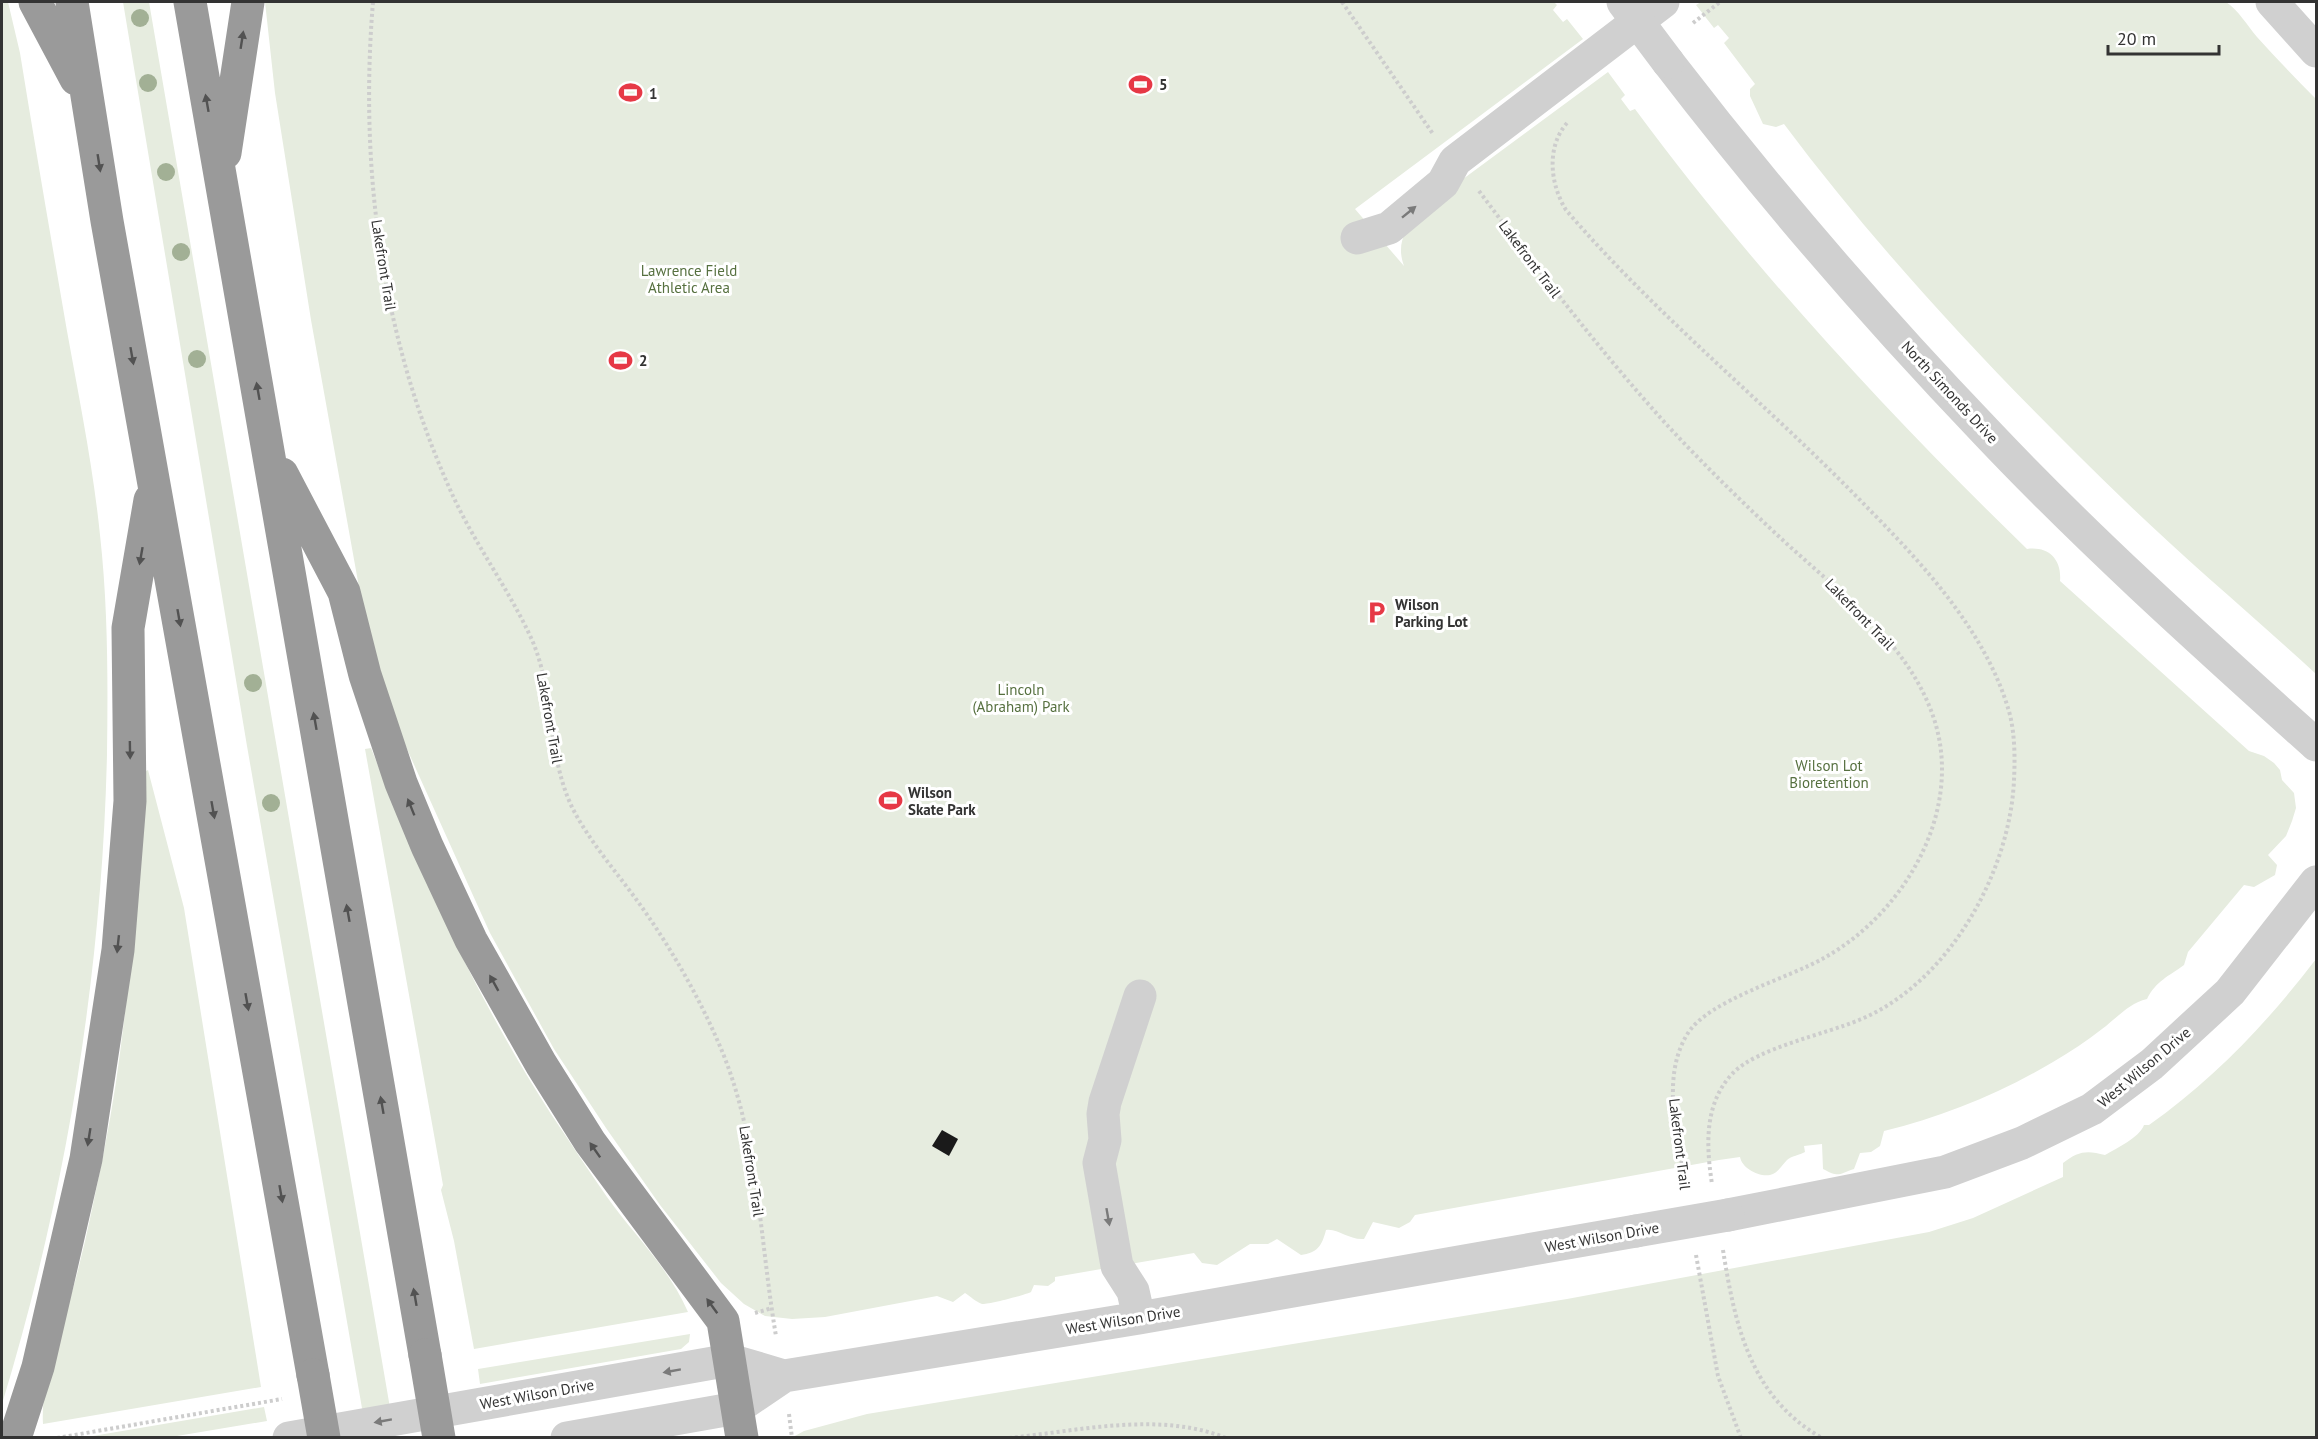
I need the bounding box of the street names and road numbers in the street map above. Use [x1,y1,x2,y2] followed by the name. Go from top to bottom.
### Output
[1495,217,1566,302] street label: Lakefront Trail
[367,218,401,313] street label: Lakefront Trail
[1898,337,2002,447] street label: North Simonds Drive
[1821,574,1899,654] street label: Lakefront Trail
[533,671,567,766] street label: Lakefront Trail
[2094,1023,2194,1111] street label: West Wilson Drive
[1665,1097,1695,1191] street label: Lakefront Trail
[735,1124,769,1219] street label: Lakefront Trail
[1543,1218,1661,1256] street label: West Wilson Drive
[1064,1302,1182,1338] street label: West Wilson Drive
[478,1375,596,1413] street label: West Wilson Drive

